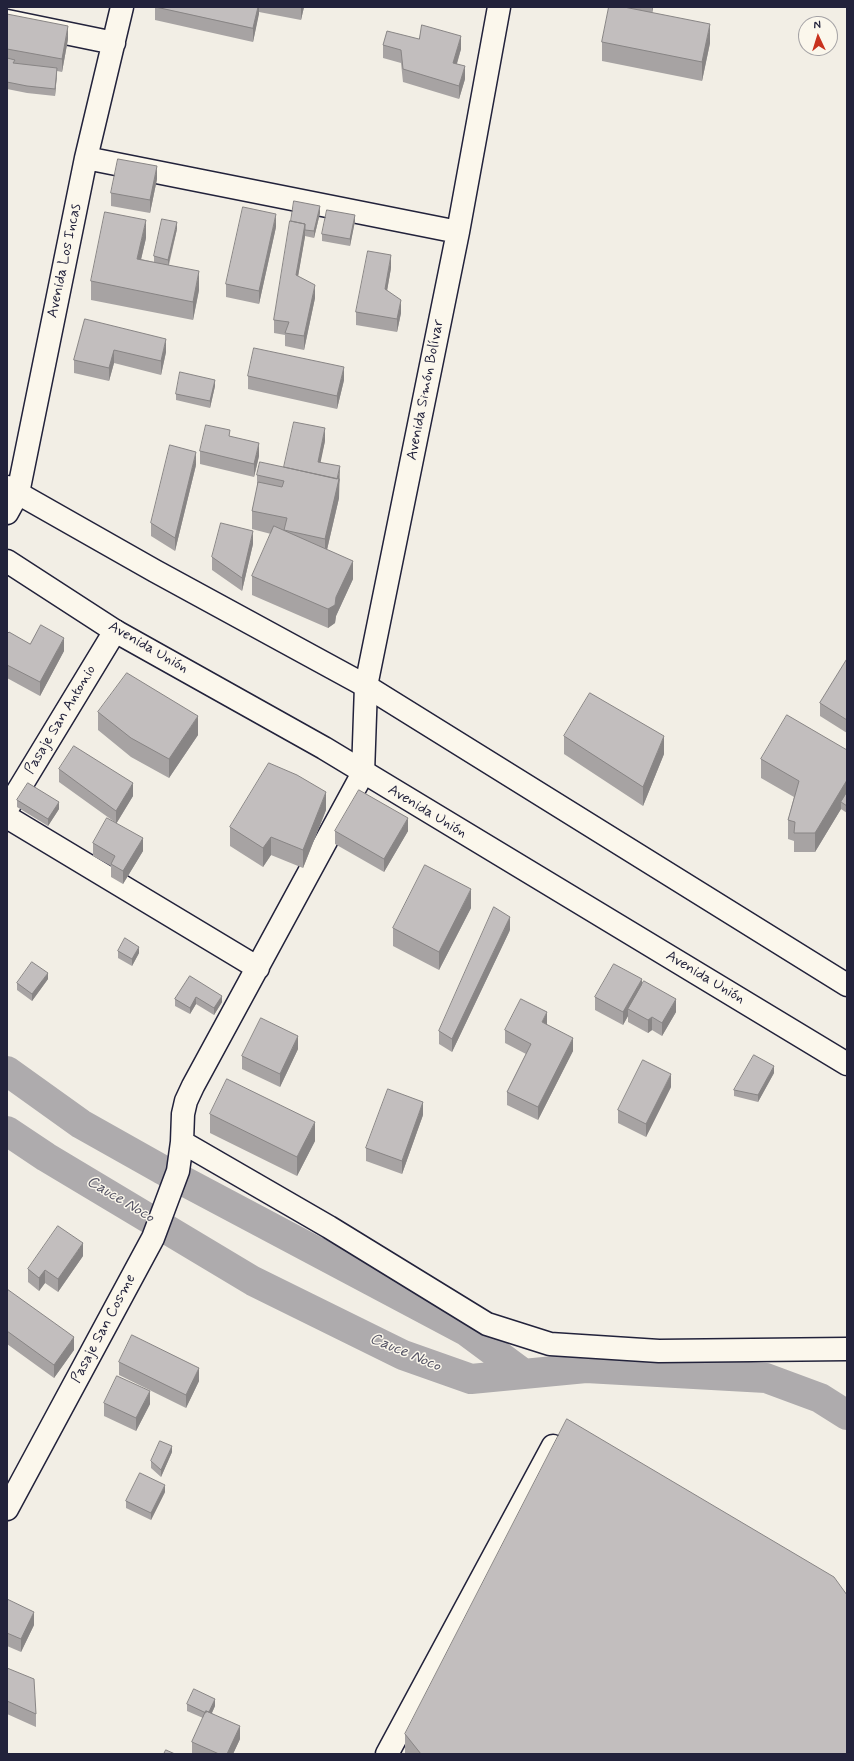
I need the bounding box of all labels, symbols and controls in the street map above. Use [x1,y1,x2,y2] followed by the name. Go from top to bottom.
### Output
[798,16,838,56] north arrow
[813,18,821,32] text: N
[44,202,86,320] street label: Avenida Los Incas
[404,318,448,462] street label: Avenida Simón Bolívar
[105,618,191,678] street label: Avenida Unión
[21,662,101,778] street label: Pasaje San Antonio
[384,781,470,843] street label: Avenida Unión
[662,947,748,1009] street label: Avenida Unión
[83,1172,157,1228] water label: Cauce Noco
[68,1271,140,1387] street label: Pasaje San Cosme
[367,1329,443,1377] water label: Cauce Noco

